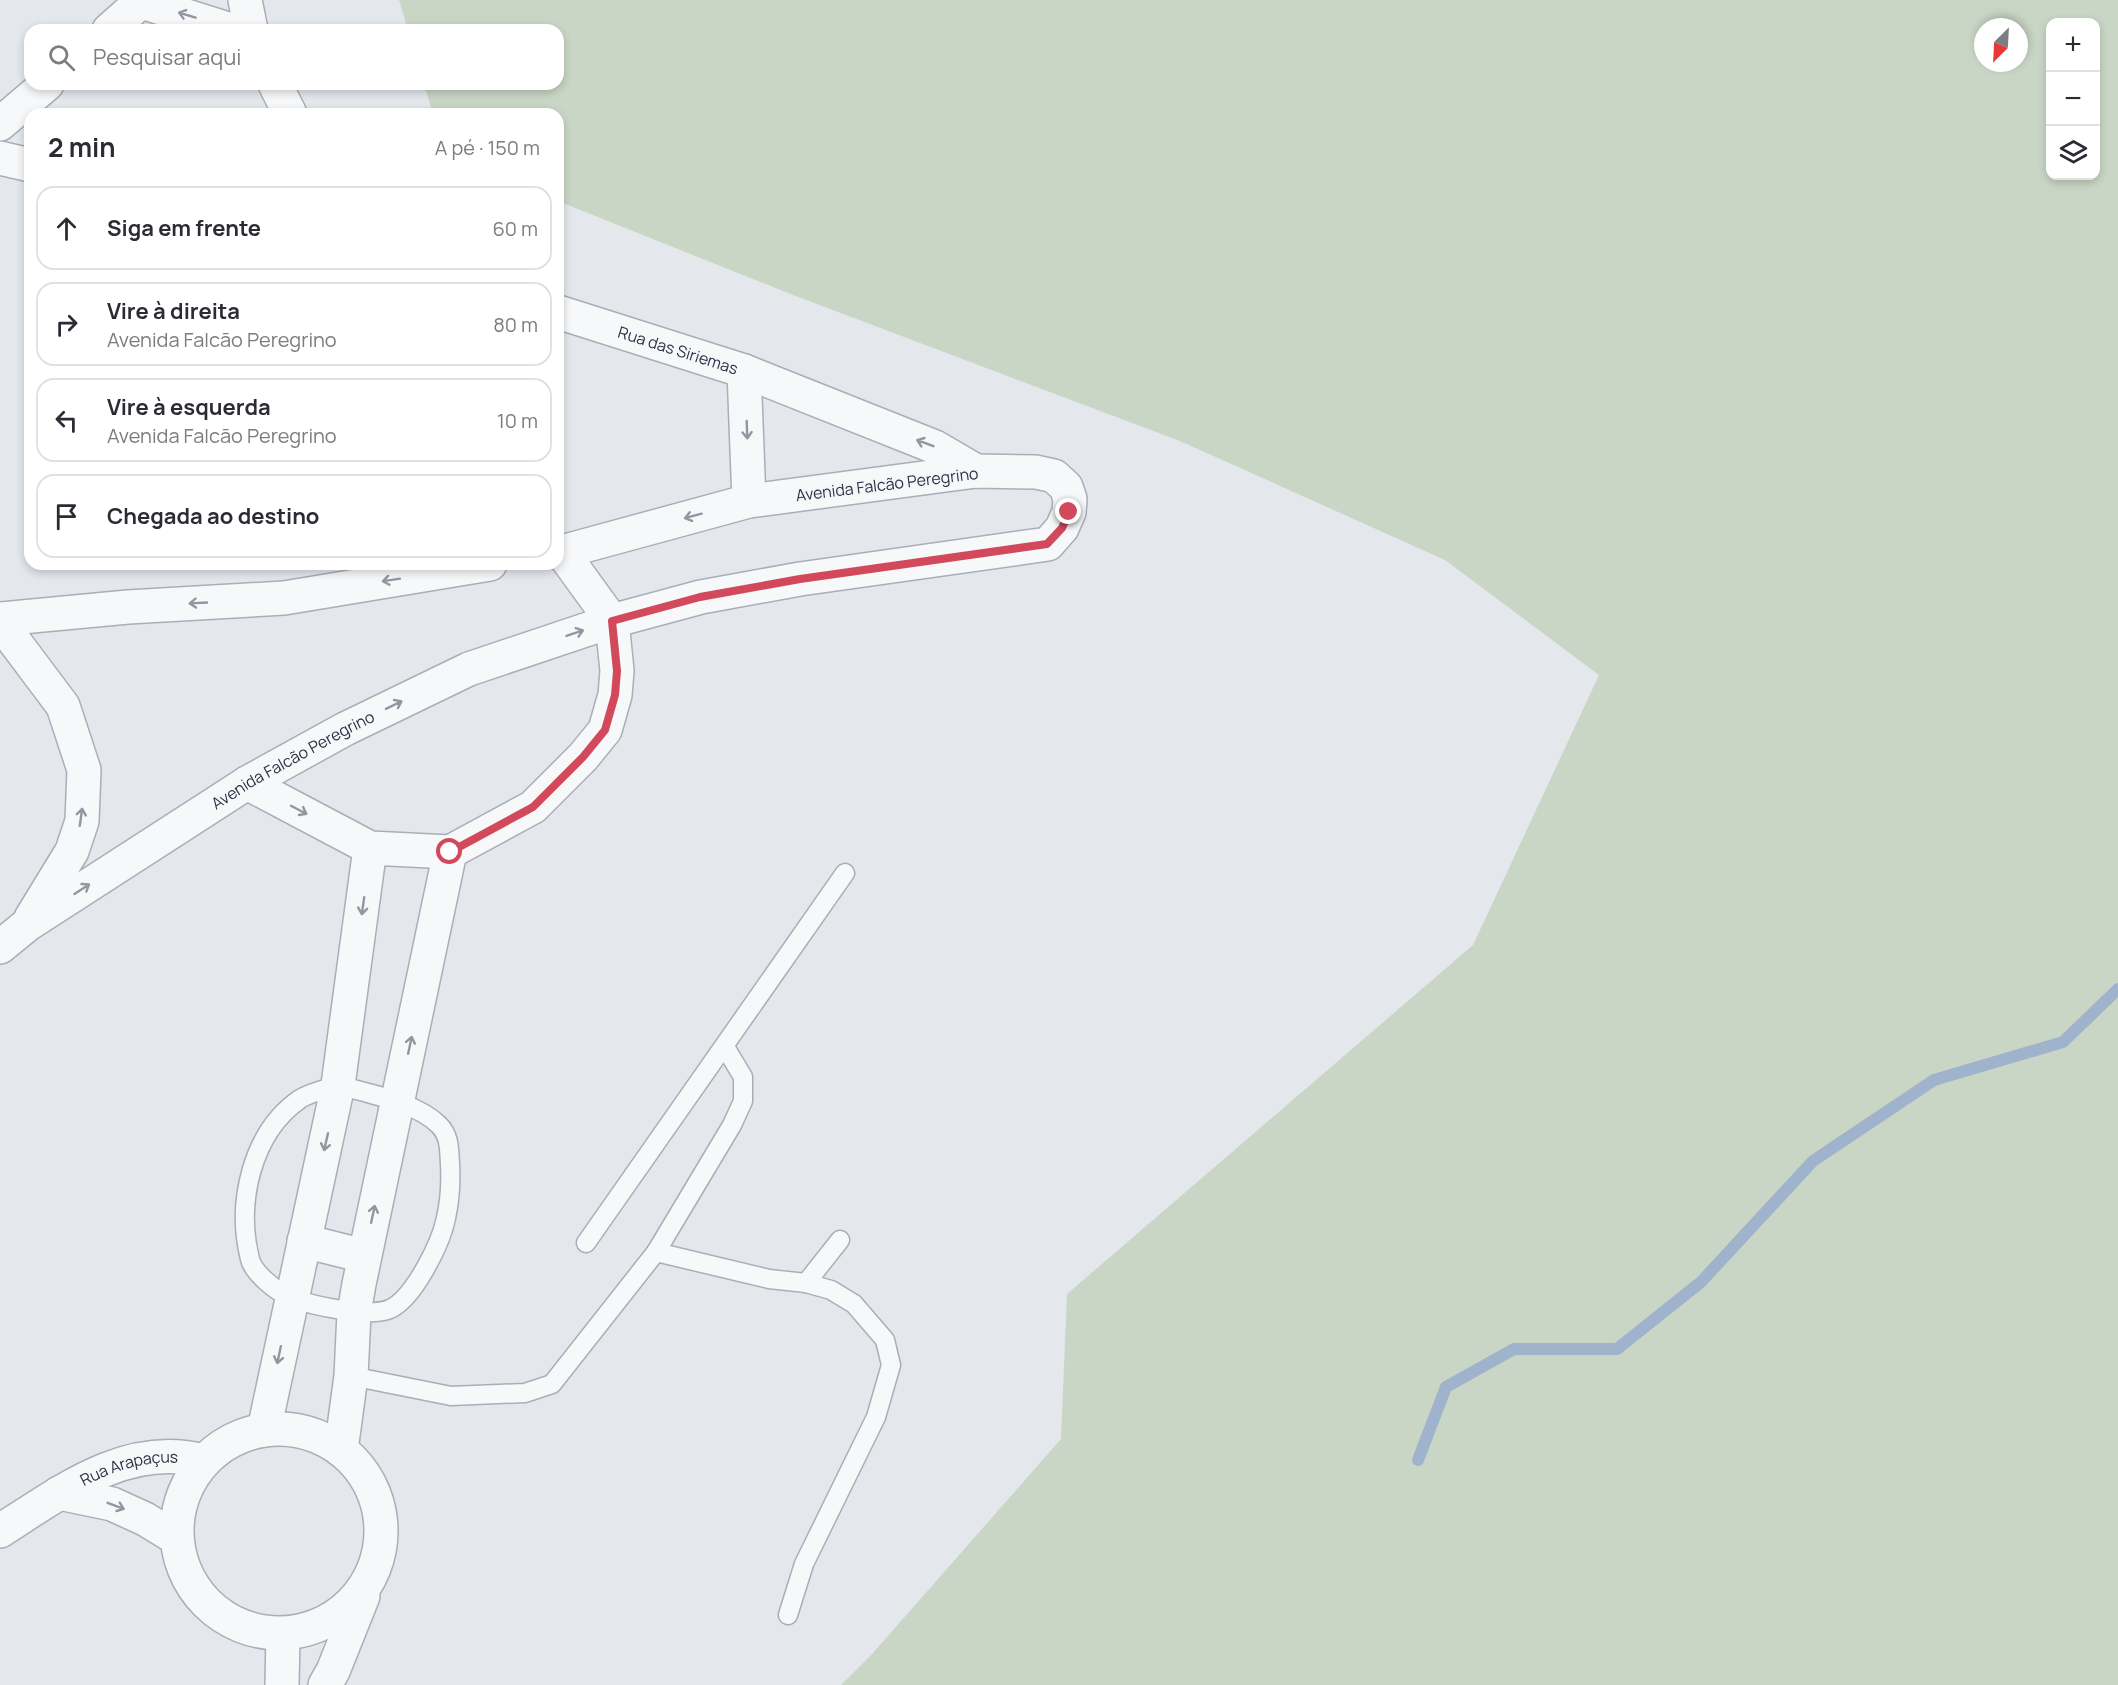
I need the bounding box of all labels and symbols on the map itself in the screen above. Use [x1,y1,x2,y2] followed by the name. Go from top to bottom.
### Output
[178,9,197,20] one-way arrow
[1974,18,2028,72] north arrow
[615,321,741,379] street label: Rua das Siriemas
[741,419,752,439] one-way arrow
[916,437,935,448] one-way arrow
[794,462,980,506] street label: Avenida Falcão Peregrino
[1055,498,1081,524] route end
[684,511,703,523] one-way arrow
[382,575,401,586] one-way arrow
[188,597,208,608] one-way arrow
[565,627,584,638] one-way arrow
[385,698,403,710] one-way arrow
[207,705,378,814] street label: Avenida Falcão Peregrino
[289,805,307,816] one-way arrow
[76,808,87,828] one-way arrow
[436,838,462,864] route start
[73,883,90,895] one-way arrow
[357,896,368,916] one-way arrow
[405,1036,417,1055] one-way arrow
[319,1132,331,1151] one-way arrow
[368,1205,379,1224] one-way arrow
[273,1345,285,1364] one-way arrow
[76,1445,179,1491] street label: Rua Arapaçus
[106,1502,124,1513] one-way arrow

